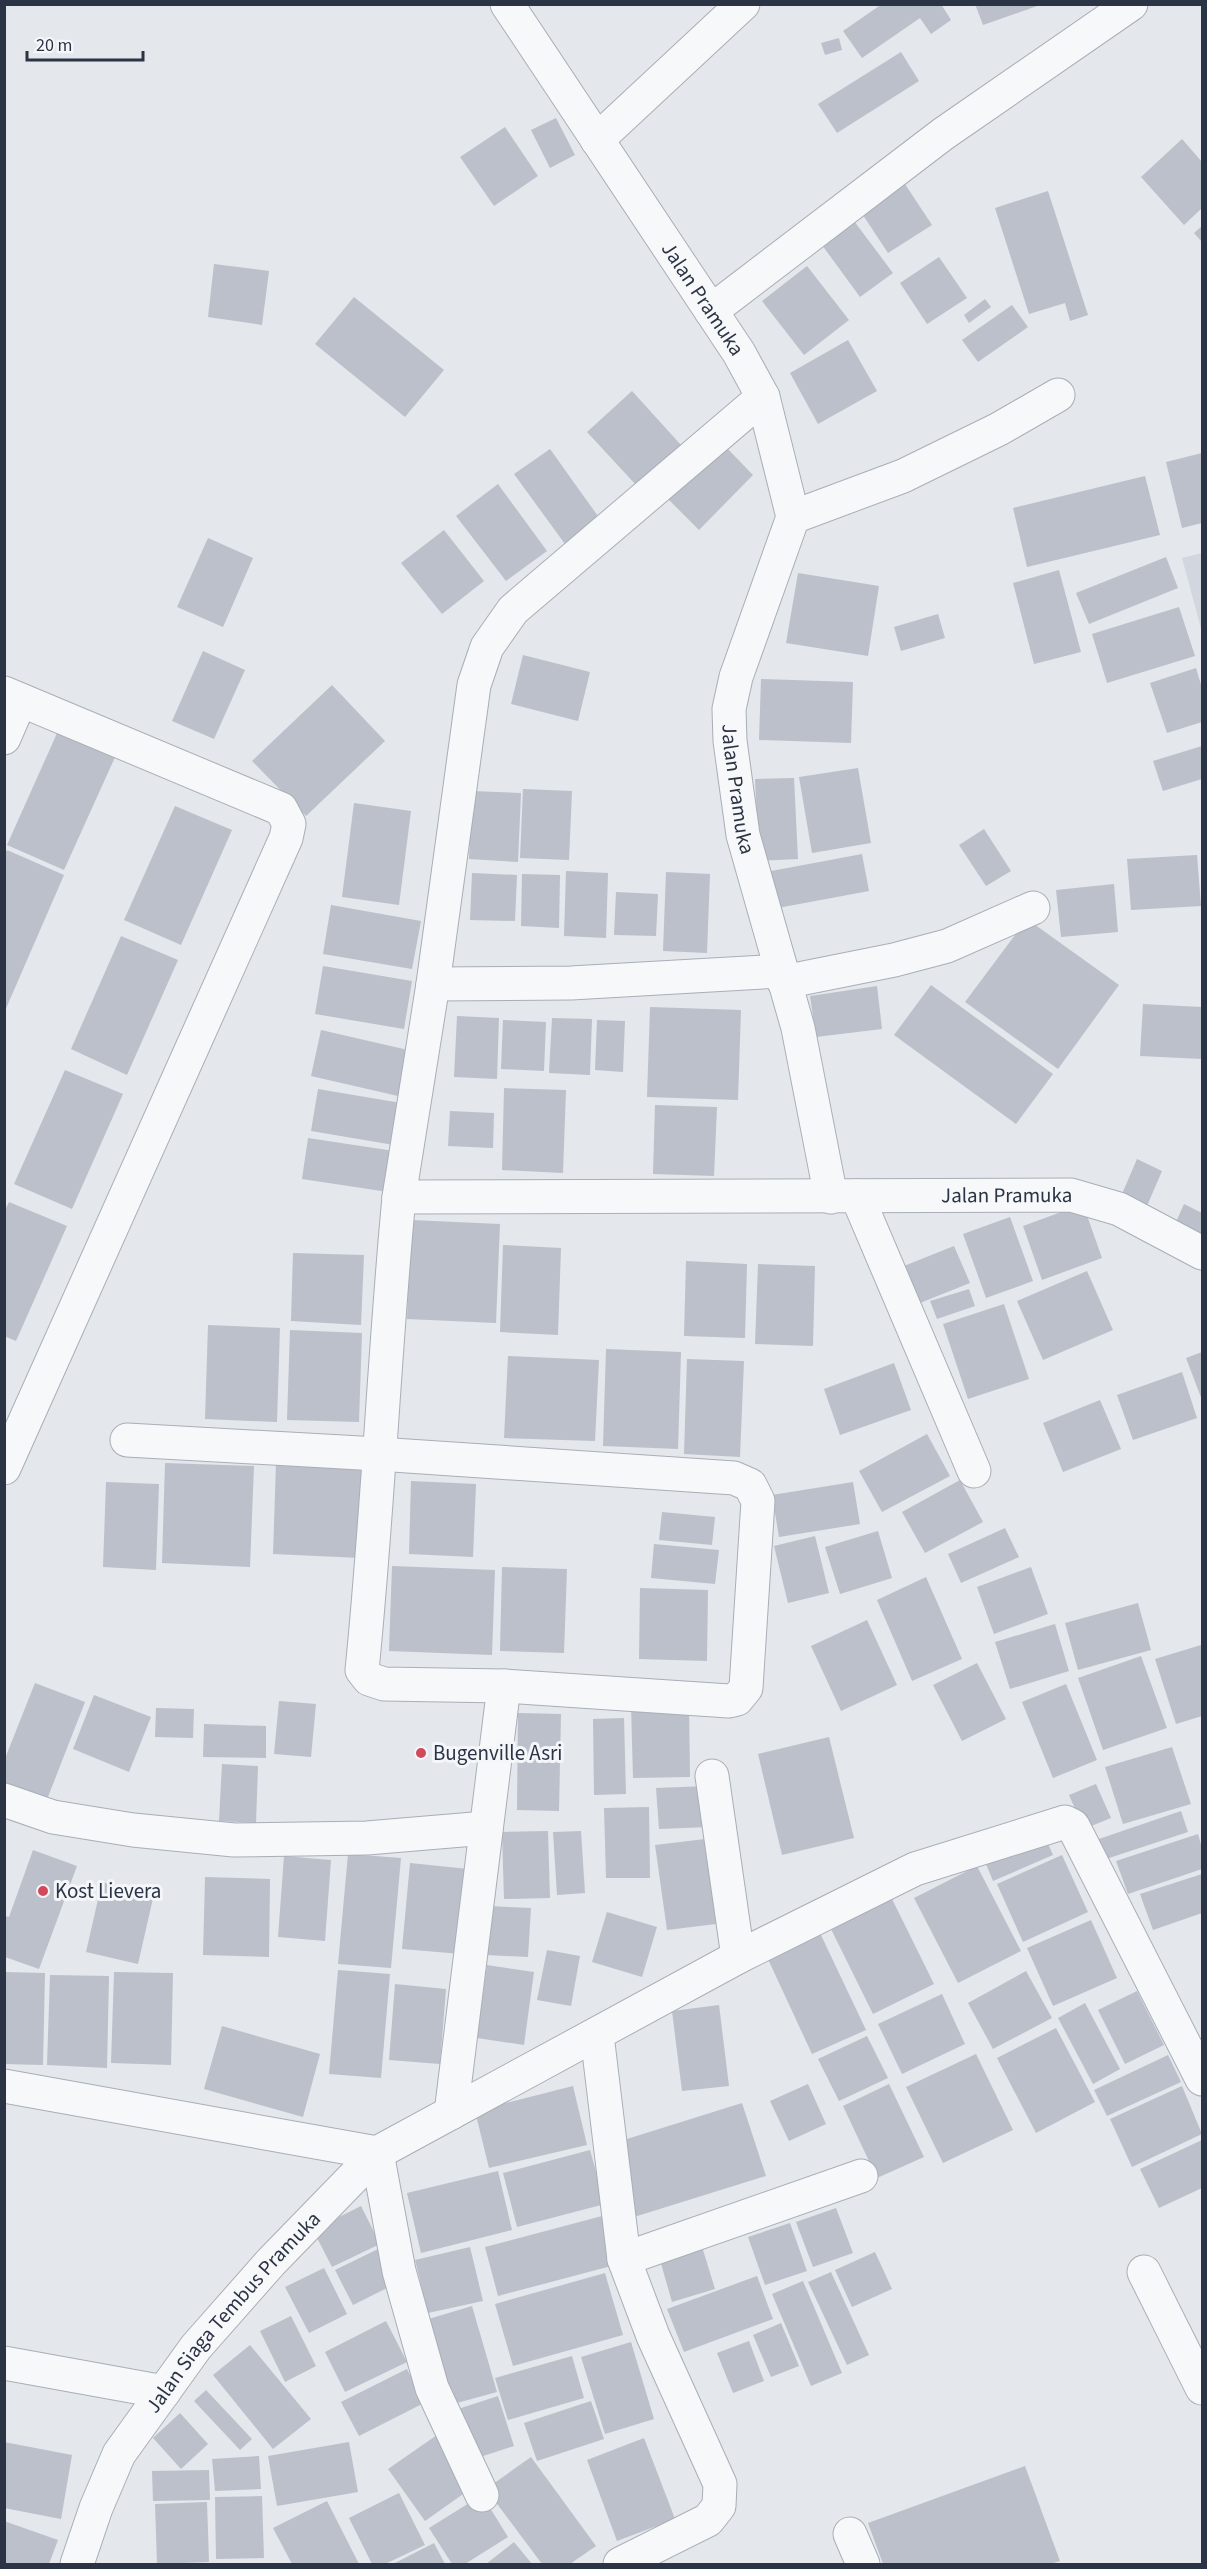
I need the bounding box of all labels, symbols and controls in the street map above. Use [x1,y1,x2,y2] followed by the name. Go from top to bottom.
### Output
[27,24,142,62] scale bar
[36,33,72,58] text: 20 m
[654,236,752,362] street label: Jalan Pramuka
[714,723,763,858] street label: Jalan Pramuka
[941,1180,1072,1210] street label: Jalan Pramuka
[433,1738,562,1768] place label: Bugenville Asri
[414,1746,428,1760] marker: Bugenville Asri
[55,1876,161,1906] place label: Kost Lievera
[36,1884,50,1898] marker: Kost Lievera
[138,2205,327,2419] street label: Jalan Siaga Tembus Pramuka

